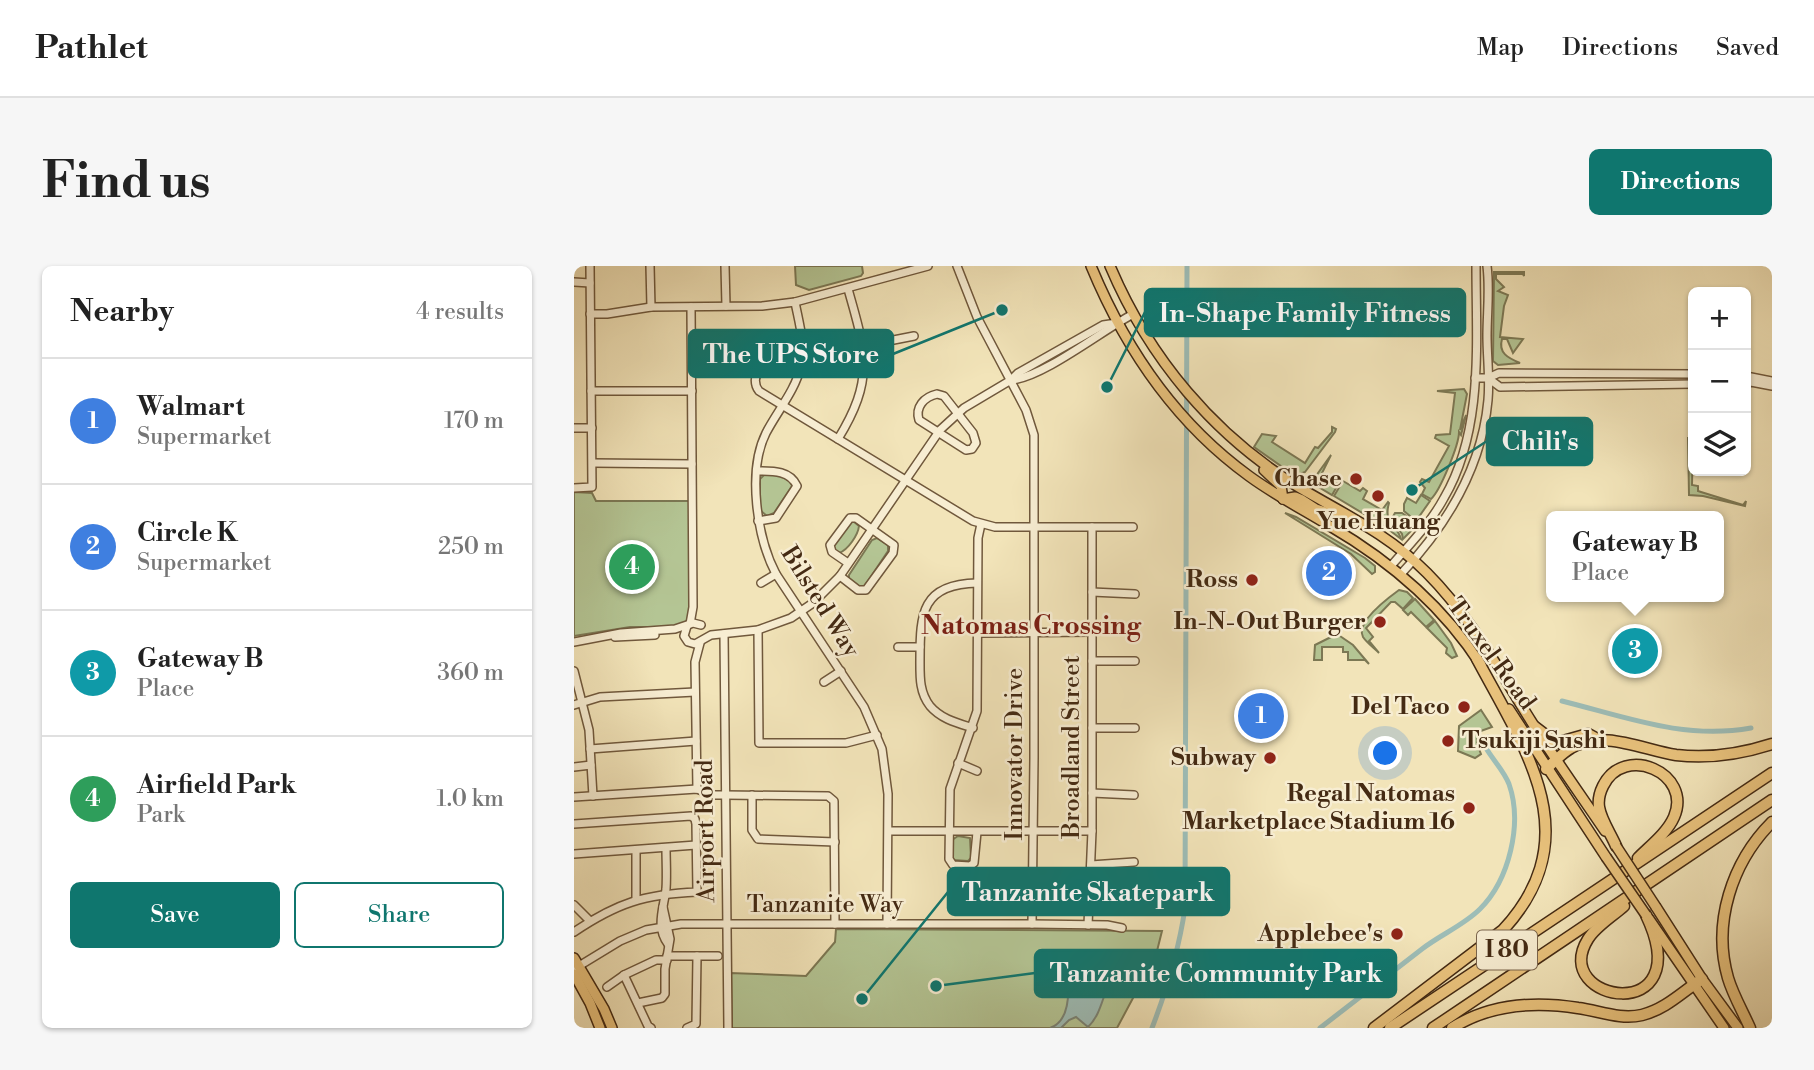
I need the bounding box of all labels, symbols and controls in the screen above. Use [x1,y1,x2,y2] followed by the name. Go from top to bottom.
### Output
[35,28,148,69] text: Pathlet
[1477,33,1524,63] text: Map
[1562,33,1678,63] text: Directions
[1716,33,1779,63] text: Saved
[1589,149,1772,215] button: Directions
[42,152,211,213] text: Find us
[1688,287,1751,476] map controls
[1688,287,1751,350] button: +
[1145,289,1465,336] callout: In-Shape Family Fitness
[70,293,174,331] text: Nearby
[416,298,504,326] text: 4 results
[1159,298,1451,330] text: In-Shape Family Fitness
[689,330,893,377] callout: The UPS Store
[703,339,879,371] text: The UPS Store
[1688,350,1751,413] button: −
[137,391,245,423] text: Walmart
[87,407,99,435] text: 1
[444,407,504,435] text: 170 m
[1688,413,1751,476] button: layers
[1487,418,1592,465] callout: Chili's
[137,423,272,451] text: Supermarket
[1501,426,1579,458] text: Chili's
[1274,464,1342,494] place label: Chase
[1348,471,1364,487] marker: Chase
[1370,488,1386,504] marker: Yue Huang
[1316,507,1441,537] place label: Yue Huang
[1546,511,1724,602] popup
[137,517,238,549] text: Circle K
[1572,527,1698,559] text: Gateway B
[86,533,100,561] text: 2
[438,533,504,561] text: 250 m
[774,540,866,663] street label: Bilsted Way
[609,541,655,593] pin: 4
[1306,547,1352,599] pin: 2
[137,549,272,577] text: Supermarket
[1572,559,1629,587] text: Place
[1186,565,1238,595] place label: Ross
[1244,572,1260,588] marker: Ross
[1440,592,1542,717] street label: Truxel Road
[1173,607,1366,637] place label: In-N-Out Burger
[921,610,1142,642] district label: Natomas Crossing
[1372,614,1388,630] marker: In-N-Out Burger
[1612,625,1658,677] pin: 3
[137,643,264,675] text: Gateway B
[1057,655,1087,840] street label: Broadland Street
[86,659,100,687] text: 3
[437,659,504,687] text: 360 m
[1000,668,1030,840] street label: Innovator Drive
[137,675,194,703] text: Place
[1238,690,1284,742] pin: 1
[1351,692,1450,722] place label: Del Taco
[1456,699,1472,715] marker: Del Taco
[1462,726,1606,756] place label: Tsukiji Sushi
[1440,733,1456,749] marker: Tsukiji Sushi
[1368,736,1402,770] your location
[1171,743,1257,773] place label: Subway
[1262,750,1278,766] marker: Subway
[690,759,722,904] street label: Airport Road
[137,769,296,801] text: Airfield Park
[1182,779,1455,837] place label: Regal Natomas Marketplace Stadium 16
[85,785,101,813] text: 4
[436,785,504,813] text: 1.0 km
[1461,800,1477,816] marker: Regal Natomas Marketplace Stadium 16
[137,801,185,829] text: Park
[948,868,1229,915] callout: Tanzanite Skatepark
[962,877,1215,909] text: Tanzanite Skatepark
[70,882,280,948] button: Save
[294,882,504,948] button: Share
[747,890,904,920] street label: Tanzanite Way
[1257,919,1383,949] place label: Applebee's
[1389,926,1405,942] marker: Applebee's
[1477,930,1537,970] road number: I 80
[1035,950,1396,997] callout: Tanzanite Community Park
[1050,958,1383,990] text: Tanzanite Community Park

